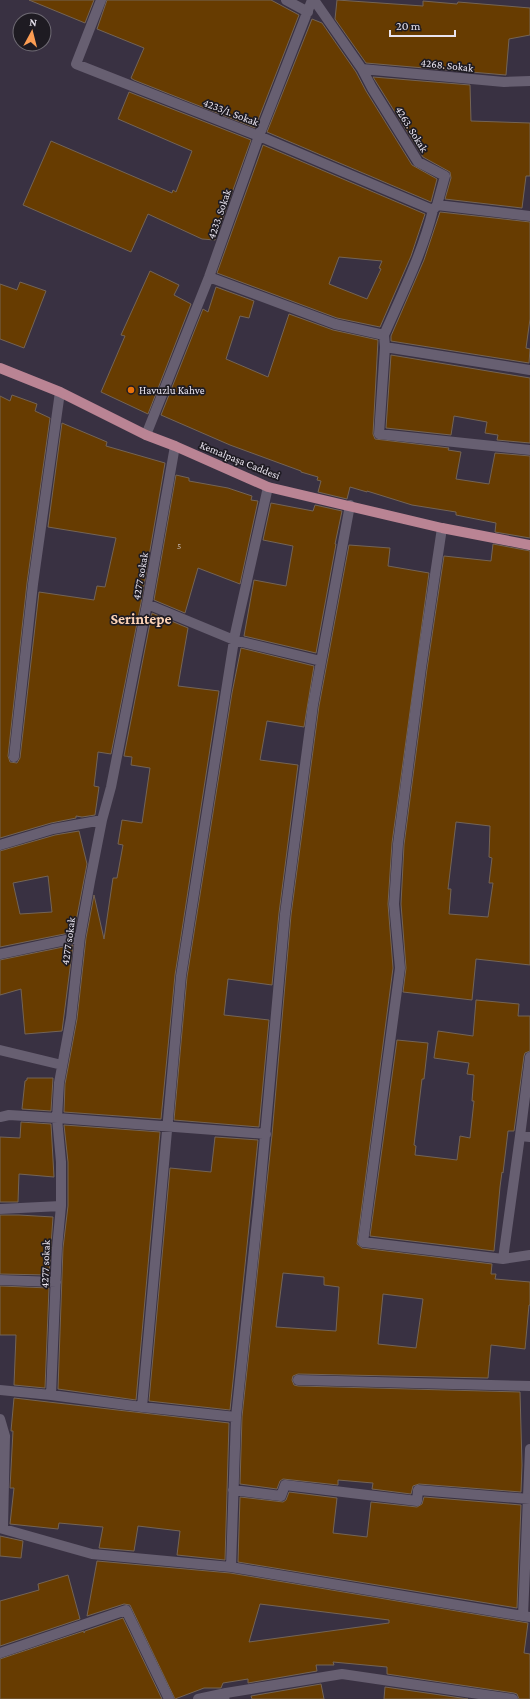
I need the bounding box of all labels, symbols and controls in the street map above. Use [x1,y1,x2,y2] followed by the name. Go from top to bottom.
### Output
[12,12,52,52] north arrow
[390,12,455,38] scale bar
[29,16,38,29] text: N
[396,19,421,33] text: 20 m
[420,56,475,74] street label: 4268. Sokak
[201,96,261,128] street label: 4233/1. Sokak
[393,104,431,155] street label: 4263. Sokak
[205,187,233,240] street label: 4233. Sokak
[139,384,205,396] place label: Havuzlu Kahve
[126,385,136,395] marker: Havuzlu Kahve
[198,438,282,483] street label: Kemalpaşa Caddesi
[177,541,181,551] house number: 5
[130,551,150,601] street label: 4277 sokak
[111,611,171,627] district label: Serintepe
[59,916,77,966] street label: 4277 sokak
[38,1239,52,1288] street label: 4277 sokak

